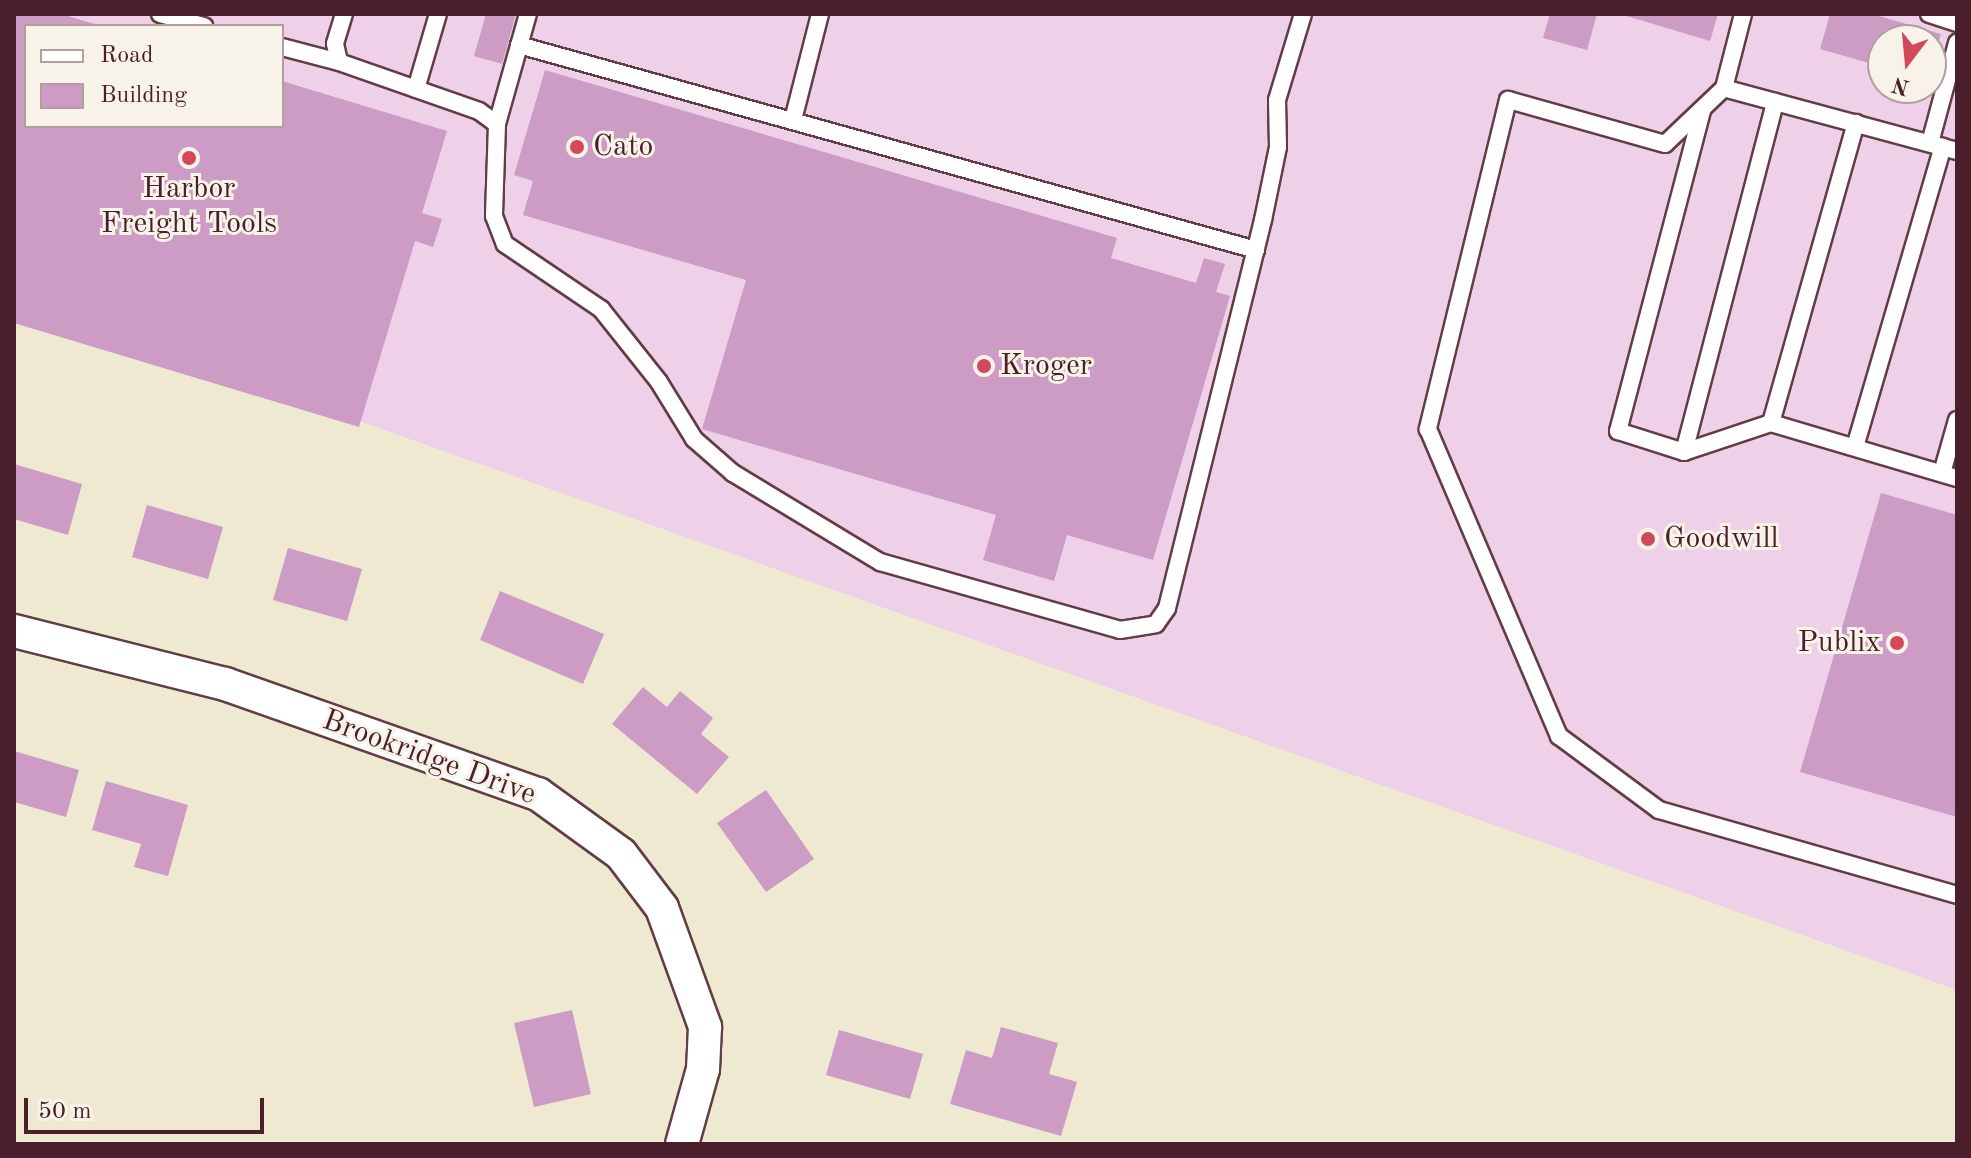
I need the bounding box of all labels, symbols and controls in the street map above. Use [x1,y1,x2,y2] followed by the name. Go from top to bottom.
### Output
[24,24,284,128] legend
[1867,24,1947,104] north arrow
[100,44,153,68] text: Road
[1890,72,1912,98] text: N
[100,84,187,108] text: Building
[593,129,653,165] place label: Cato
[568,138,586,156] marker: Cato
[180,149,198,167] marker: Harbor Freight Tools
[101,171,277,242] place label: Harbor Freight Tools
[1000,348,1092,384] place label: Kroger
[975,357,993,375] marker: Kroger
[1664,521,1779,557] place label: Goodwill
[1639,530,1657,548] marker: Goodwill
[1797,625,1881,661] place label: Publix
[1888,634,1906,652] marker: Publix
[317,703,541,813] street label: Brookridge Drive
[28,1082,268,1132] scale bar
[38,1100,92,1124] text: 50 m

